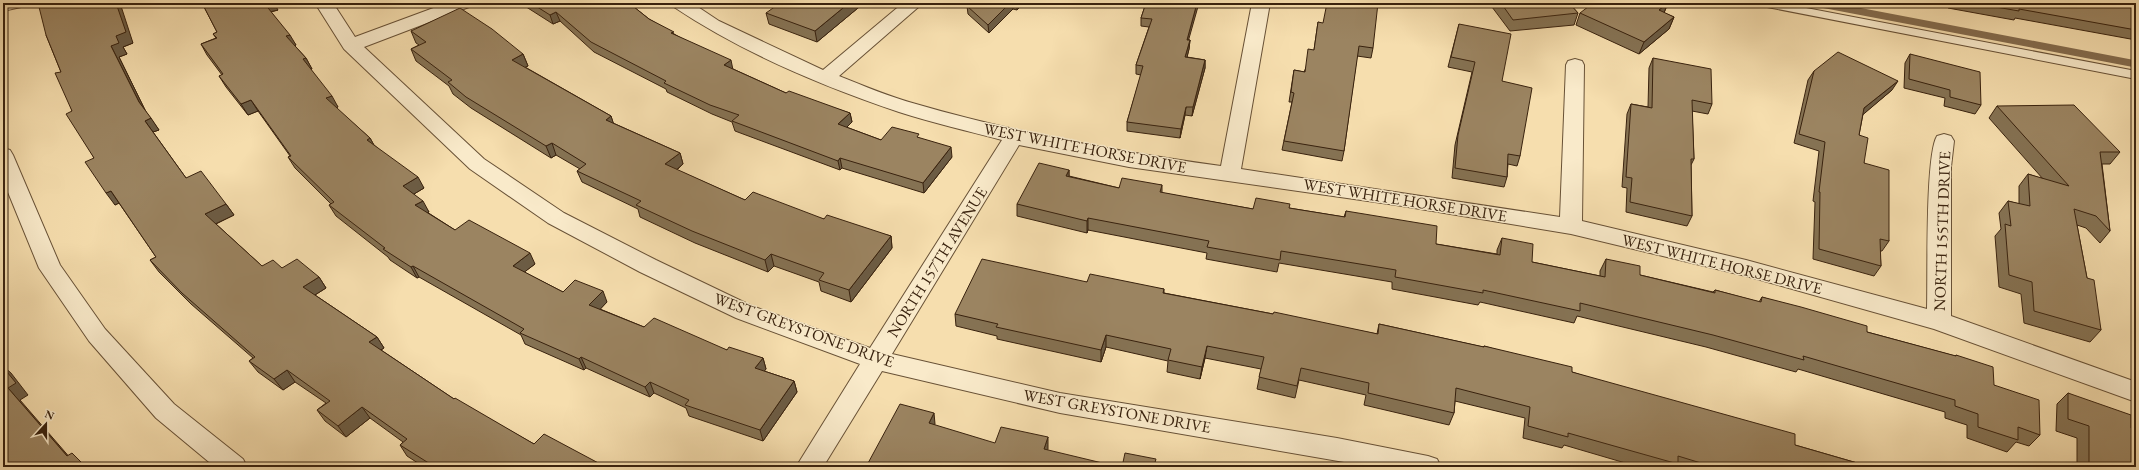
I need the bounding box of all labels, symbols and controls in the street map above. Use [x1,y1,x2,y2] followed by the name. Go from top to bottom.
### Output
[982,118,1188,178] street label: WEST WHITE HORSE DRIVE
[1929,151,1955,311] street label: NORTH 155TH DRIVE
[1302,174,1508,226] street label: WEST WHITE HORSE DRIVE
[882,183,992,341] street label: NORTH 157TH AVENUE
[1620,229,1824,299] street label: WEST WHITE HORSE DRIVE
[711,288,897,372] street label: WEST GREYSTONE DRIVE
[1022,384,1212,438] street label: WEST GREYSTONE DRIVE
[26,404,66,444] north arrow
[43,407,56,423] text: N

